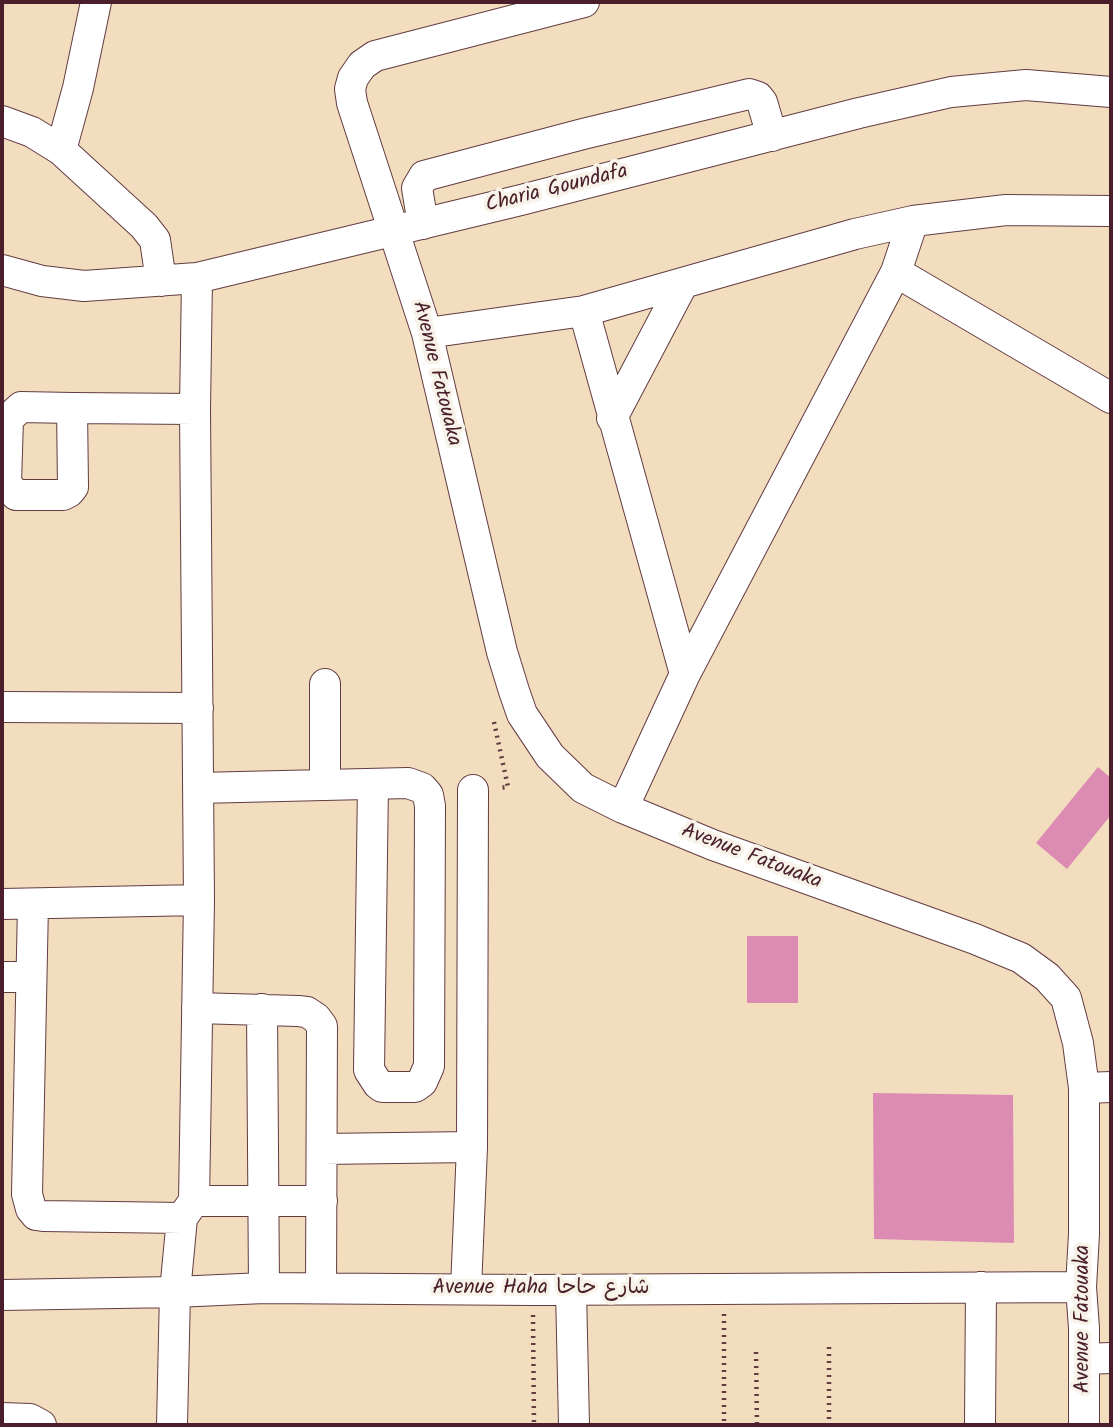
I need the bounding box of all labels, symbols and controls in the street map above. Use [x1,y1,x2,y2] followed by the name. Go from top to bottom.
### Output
[483,160,631,220] street label: Charia Goundafa
[405,299,465,449] street label: Avenue Fatouaka
[677,820,825,896] street label: Avenue Fatouaka
[1071,1245,1097,1393] street label: Avenue Fatouaka
[432,1276,650,1302] street label: Avenue Haha شارع حاحا

